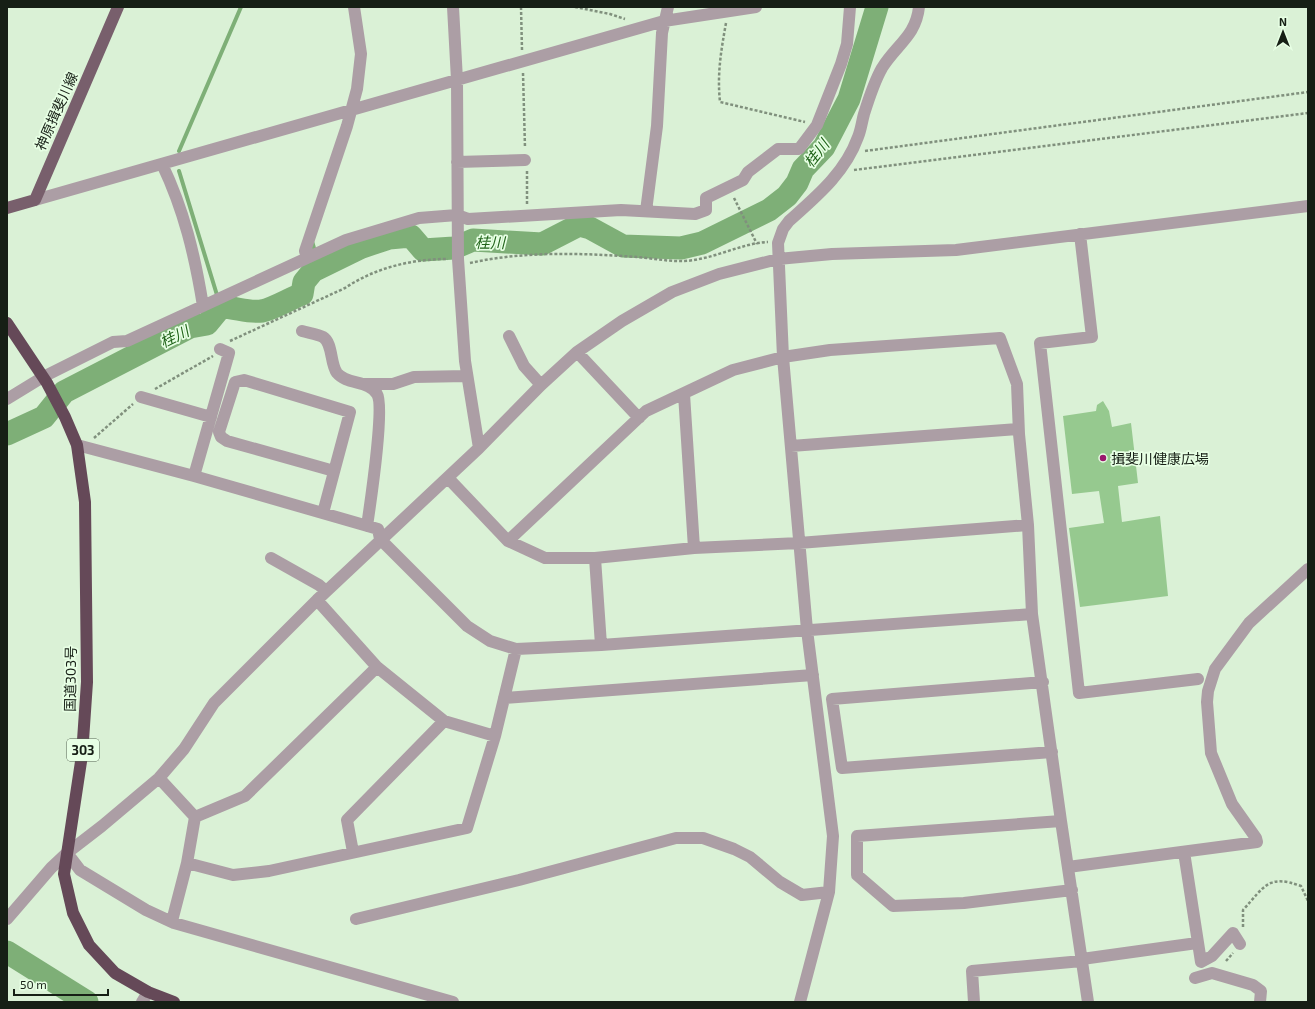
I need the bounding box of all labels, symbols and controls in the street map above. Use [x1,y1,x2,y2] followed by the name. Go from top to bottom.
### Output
[1263,12,1303,52] north arrow
[1279,15,1287,28] text: N
[31,69,81,153] street label: 神原揖斐川線
[800,134,834,170] water label: 桂川
[475,233,507,251] water label: 桂川
[157,320,193,351] water label: 桂川
[1111,450,1209,467] place label: 揖斐川健康広場
[1098,453,1108,463] marker: 揖斐川健康広場
[61,646,79,712] street label: 国道303号
[67,739,99,761] road number: 303
[14,971,108,997] scale bar
[20,977,47,991] text: 50 m

